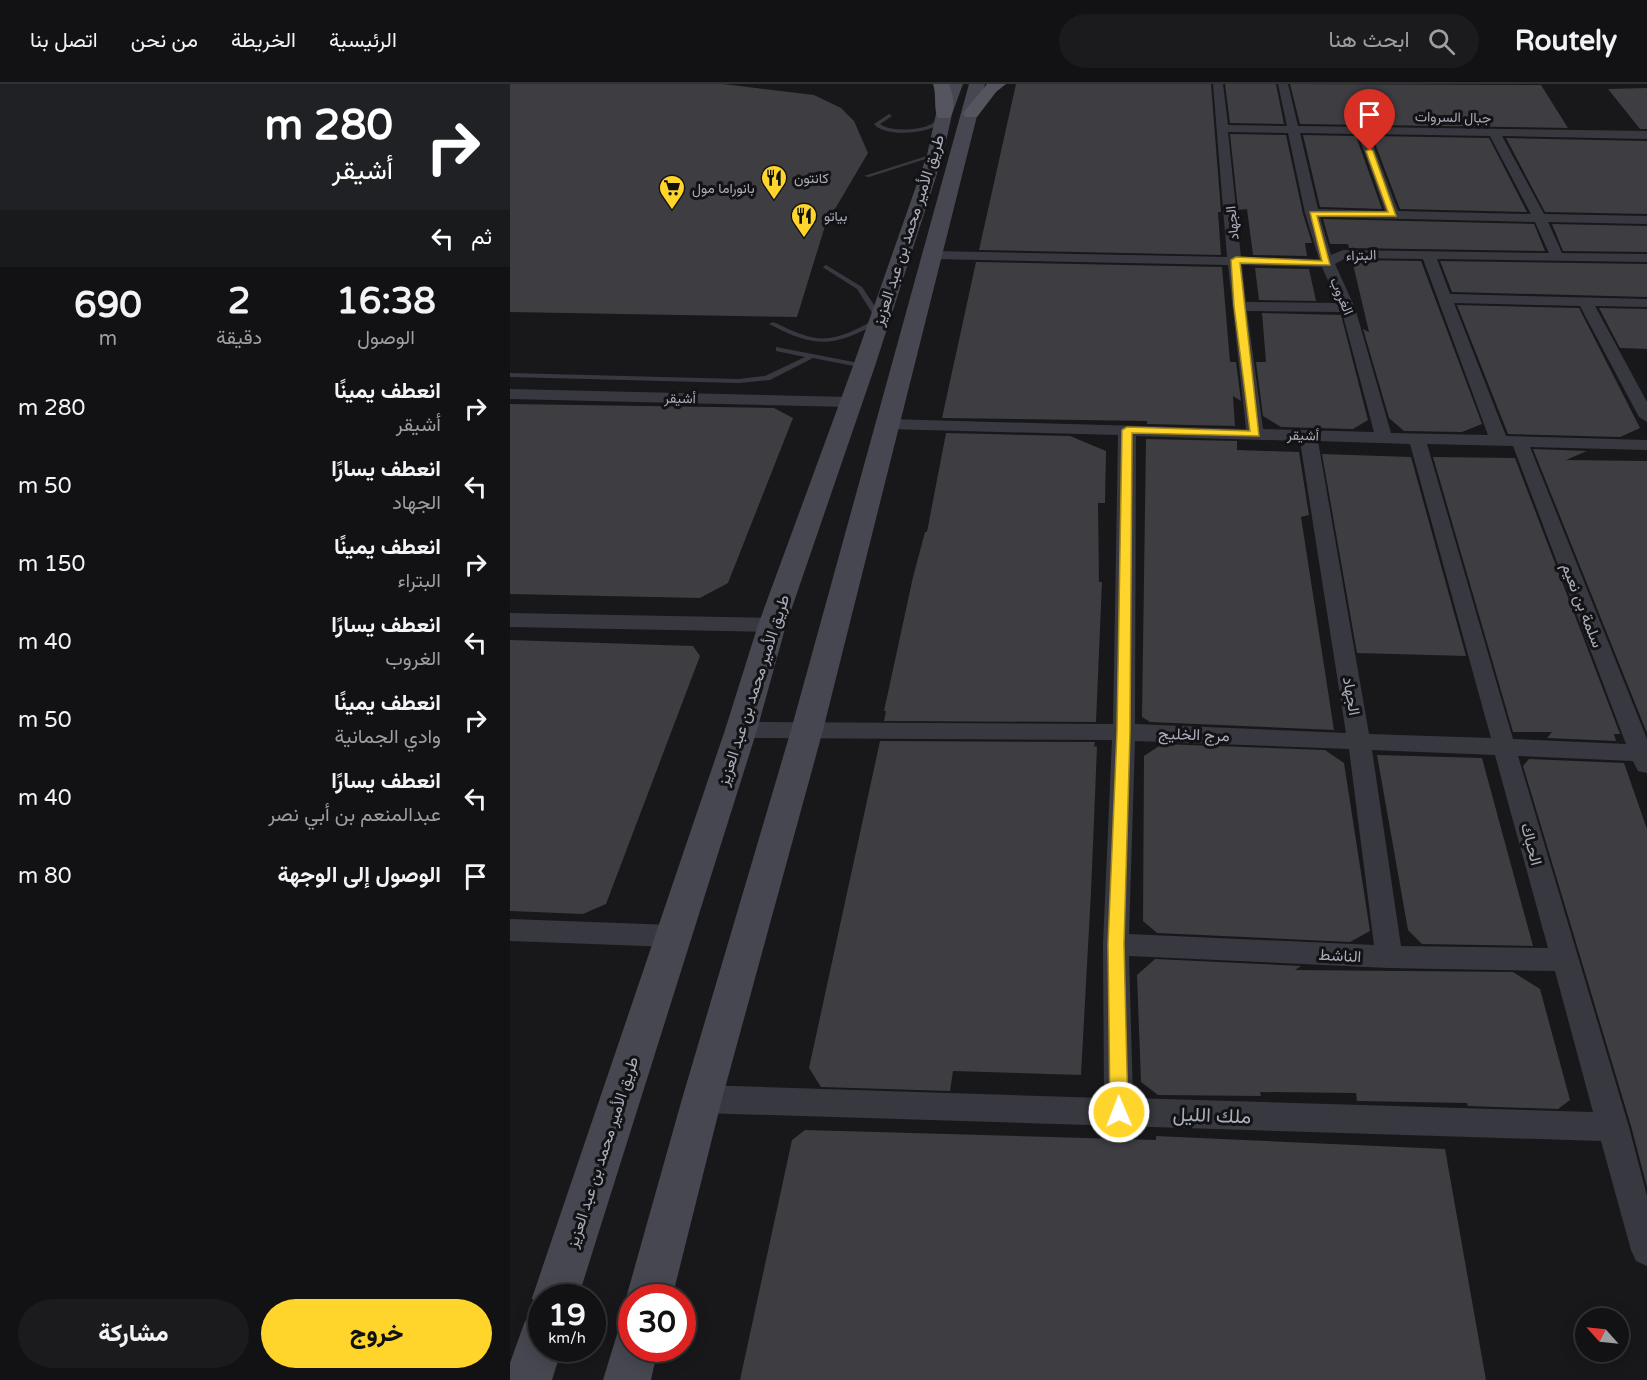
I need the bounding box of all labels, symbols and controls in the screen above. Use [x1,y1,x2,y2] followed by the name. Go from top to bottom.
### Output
[1059,14,1479,68] search box
[1515,24,1617,58] text: Routely
[1425,25,1458,58] icon: search
[1328,27,1410,53] text: ابحث هنا
[30,28,98,53] text: اتصل بنا
[131,28,198,53] text: من نحن
[231,28,296,53] text: الخريطة
[329,28,397,53] text: الرئيسية
[1344,89,1395,151] pin
[1353,98,1386,131] icon: arrive
[264,100,393,151] text: 280 m
[414,108,492,186] icon: right
[1415,108,1491,128] street label: جبال السروات
[868,132,949,329] street label: طريق الأمير محمد بن عبد العزيز
[332,154,393,187] text: أشيقر
[759,163,789,201] restaurant icon: كانتون
[794,170,829,187] place label: كانتون
[657,173,687,211] supermarket icon: بانوراما مول
[692,180,755,198] place label: بانوراما مول
[789,201,819,239] restaurant icon: بياتو
[1222,205,1243,241] street label: الجهاد
[824,208,847,225] place label: بياتو
[426,222,459,255] icon: left
[471,224,492,250] text: ثم
[1345,246,1377,265] street label: البتراء
[1326,275,1357,317] street label: الغروب
[228,280,250,323] text: 2
[336,280,436,323] text: 16:38
[74,284,142,327] text: 690
[216,326,262,350] text: دقيقة
[357,326,415,350] text: الوصول
[99,327,117,351] text: m
[334,378,441,404] text: انعطف يمينًا
[663,390,696,407] street label: أشيقر
[459,392,492,425] icon: right
[18,395,85,421] text: 280 m
[396,413,441,437] text: أشيقر
[1286,426,1319,445] street label: أشيقر
[331,456,441,482] text: انعطف يسارًا
[459,470,492,503] icon: left
[18,473,72,499] text: 50 m
[392,491,441,515] text: الجهاد
[334,534,441,560] text: انعطف يمينًا
[459,548,492,581] icon: right
[18,551,85,577] text: 150 m
[1557,560,1607,651] street label: سلمة بن نعيم
[397,569,441,593] text: البتراء
[713,592,794,789] street label: طريق الأمير محمد بن عبد العزيز
[331,612,441,638] text: انعطف يسارًا
[459,626,492,659] icon: left
[18,629,72,655] text: 40 m
[385,647,441,671] text: الغروب
[1338,675,1364,717] street label: الجهاد
[334,690,441,716] text: انعطف يمينًا
[459,704,492,737] icon: right
[18,707,72,733] text: 50 m
[1158,724,1230,747] street label: مرج الخليج
[335,725,441,749] text: وادي الجمانية
[331,768,441,794] text: انعطف يسارًا
[459,782,492,815] icon: left
[18,785,72,811] text: 40 m
[268,803,441,827] text: عبدالمنعم بن أبي نصر
[1516,821,1546,868] street label: الحباك
[459,860,492,893] icon: arrive
[277,862,441,888] text: الوصول إلى الوجهة
[18,863,72,889] text: 80 m
[1318,945,1362,967] street label: الناشط
[562,1054,643,1251] street label: طريق الأمير محمد بن عبد العزيز
[1087,1080,1151,1144] position arrow
[1172,1103,1252,1129] street label: ملك الليل
[618,1284,696,1362] speed limit sign: 30
[548,1297,586,1334] text: 19
[18,1299,249,1368] button: مشاركة
[261,1299,492,1368] button: خروج
[1575,1308,1629,1362] north arrow
[1575,1308,1629,1362] map controls
[548,1329,586,1347] text: km/h

